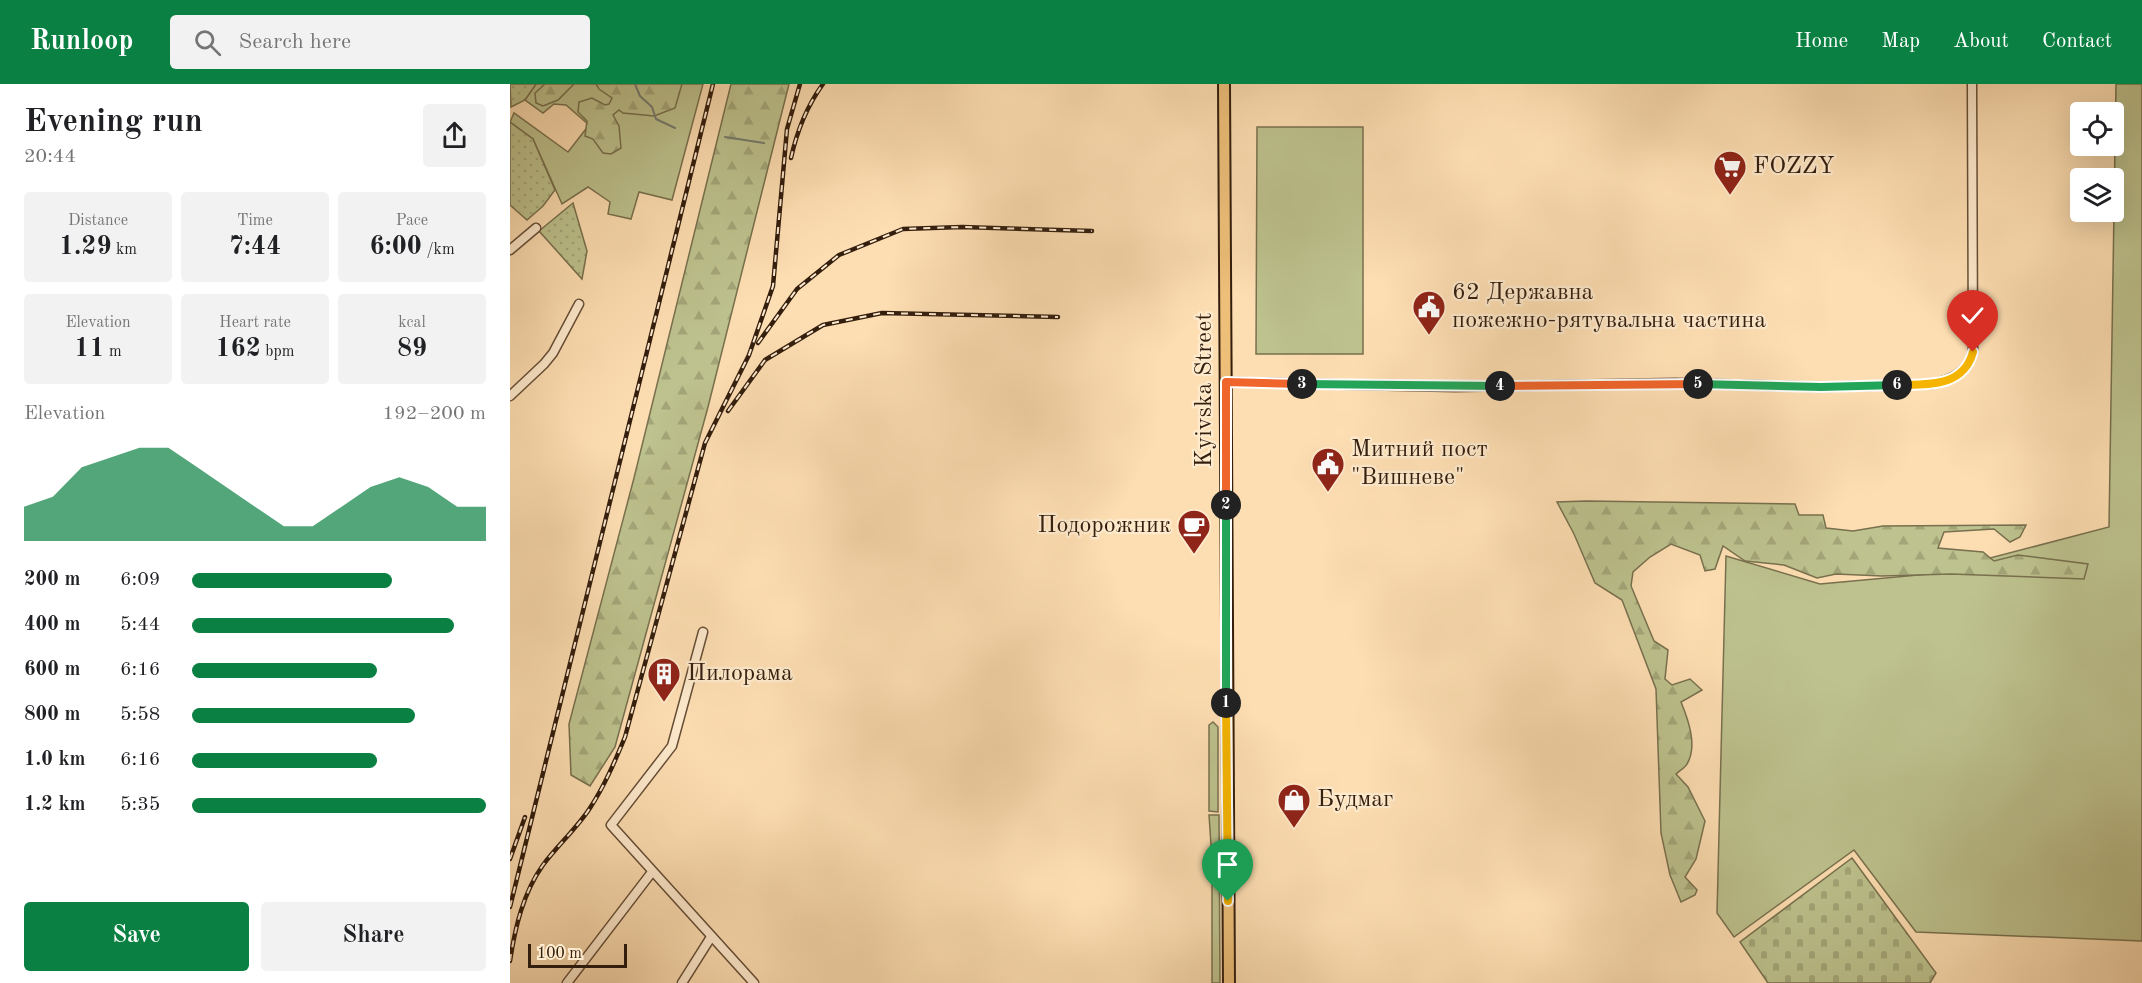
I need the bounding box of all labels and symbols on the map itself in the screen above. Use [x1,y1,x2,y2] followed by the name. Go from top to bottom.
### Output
[1712,149,1748,196] supermarket icon: FOZZY
[1753,155,1835,179] place label: FOZZY
[1452,281,1766,333] place label: 62 Державна пожежно-рятувальна частина
[1411,289,1447,336] public building icon: 62 Державна пожежно-рятувальна частина
[1947,290,1998,352] pin
[1193,312,1217,468] street label: Kyivska Street
[1287,369,1317,399] pin: 3
[1683,369,1713,399] pin: 5
[1882,370,1912,400] pin: 6
[1485,371,1515,401] pin: 4
[1351,438,1488,490] place label: Митний пост "Вишневе"
[1310,446,1346,493] public building icon: Митний пост "Вишневе"
[1211,490,1241,520] pin: 2
[1176,508,1212,555] cafe icon: Подорожник
[1038,514,1171,538] place label: Подорожник
[646,656,682,703] building icon: Пилорама
[687,662,793,686] place label: Пилорама
[1211,688,1241,718] pin: 1
[1276,782,1312,829] shop icon: Будмаг
[1317,788,1394,812] place label: Будмаг
[1202,839,1253,901] pin
[528,941,627,968] scale bar

